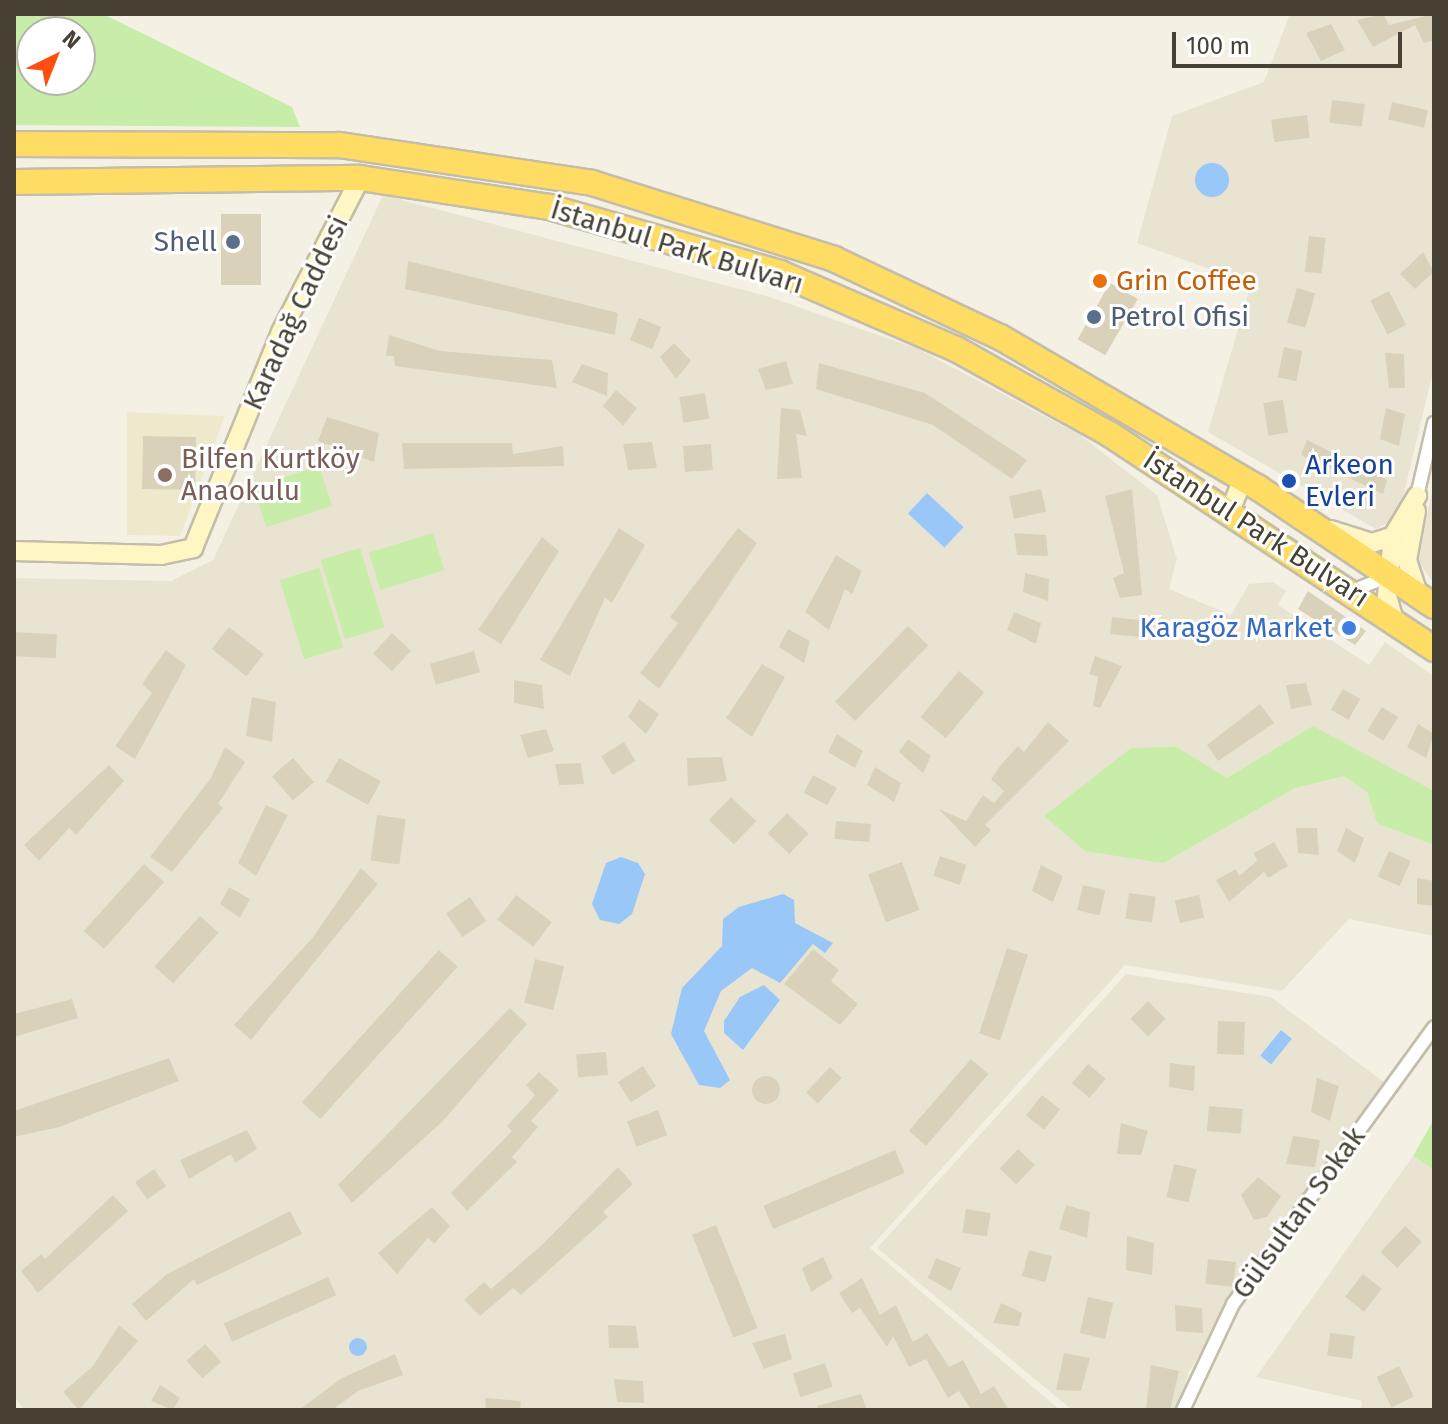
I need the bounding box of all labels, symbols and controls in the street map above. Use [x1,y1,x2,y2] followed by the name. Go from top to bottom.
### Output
[16,16,96,96] north arrow
[1176,16,1406,66] scale bar
[57,25,86,54] text: N
[1186,32,1250,60] text: 100 m
[547,193,807,301] street label: İstanbul Park Bulvarı
[236,210,356,416] street label: Karadağ Caddesi
[154,225,217,259] place label: Shell
[224,233,242,251] marker: Shell
[1116,264,1257,298] place label: Grin Coffee
[1091,272,1109,290] marker: Grin Coffee
[1110,300,1249,334] place label: Petrol Ofisi
[1085,308,1103,326] marker: Petrol Ofisi
[181,442,360,508] place label: Bilfen Kurtköy Anaokulu
[1137,443,1375,615] street label: İstanbul Park Bulvarı
[1305,448,1394,514] place label: Arkeon Evleri
[156,466,174,484] marker: Bilfen Kurtköy Anaokulu
[1280,472,1298,490] marker: Arkeon Evleri
[1139,611,1333,645] place label: Karagöz Market
[1340,619,1358,637] marker: Karagöz Market
[1226,1121,1372,1305] street label: Gülsultan Sokak

